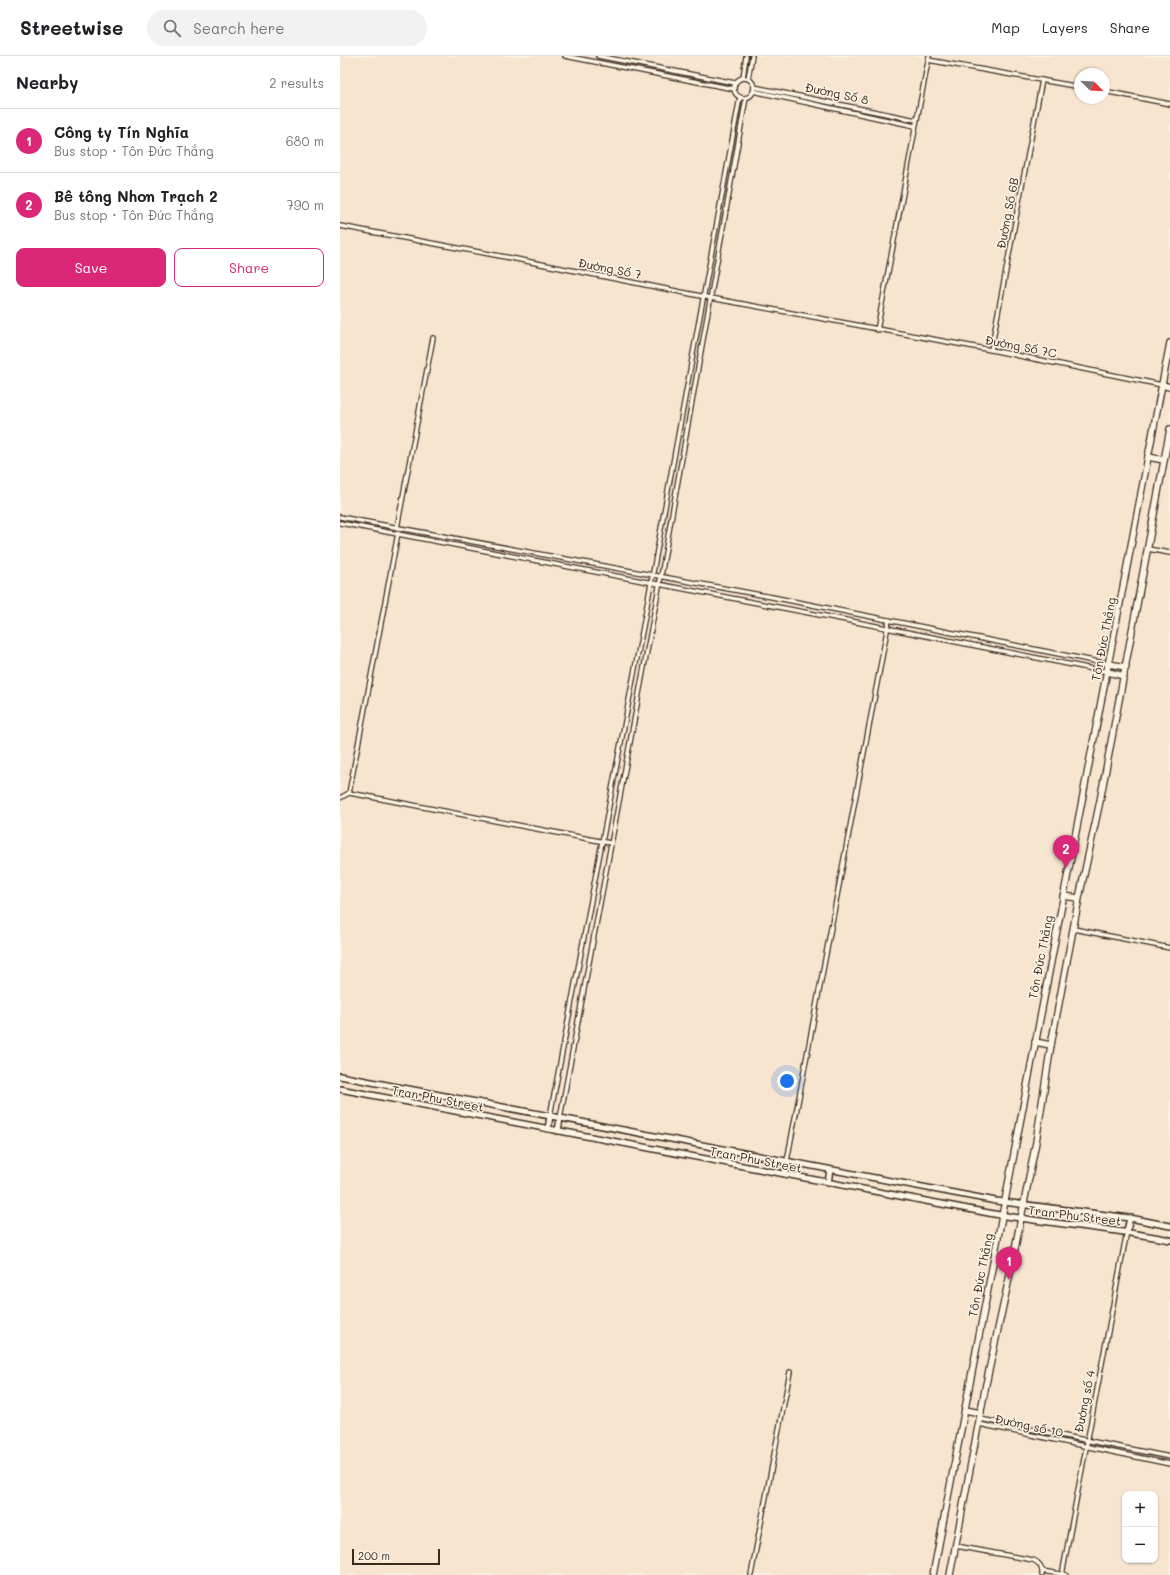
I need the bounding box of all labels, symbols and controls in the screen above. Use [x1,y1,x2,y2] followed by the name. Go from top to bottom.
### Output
[147,10,427,46] search box
[20,15,123,40] text: Streetwise
[161,17,183,39] icon: search
[193,18,285,38] text: Search here
[991,18,1020,37] text: Map
[1042,18,1088,37] text: Layers
[1110,18,1150,37] text: Share
[1074,68,1110,104] north arrow
[16,71,78,93] text: Nearby
[269,74,324,91] text: 2 results
[804,78,870,108] street label: Đường Số 8
[54,122,189,142] text: Công ty Tín Nghĩa
[26,132,32,149] text: 1
[286,132,324,149] text: 680 m
[54,142,213,159] text: Bus stop · Tôn Đức Thắng
[992,176,1022,250] street label: Đường Số 6B
[54,186,218,206] text: Bê tông Nhơn Trạch 2
[25,196,33,213] text: 2
[287,196,324,213] text: 790 m
[54,206,213,223] text: Bus stop · Tôn Đức Thắng
[16,248,166,287] button: Save
[174,248,324,287] button: Share
[577,254,643,282] street label: Đường Số 7
[984,331,1059,361] street label: Đường Số 7C
[1087,596,1119,682] street label: Tôn Đức Thắng
[1053,835,1079,868] pin: 2
[1024,914,1056,1000] street label: Tôn Đức Thắng
[777,1071,797,1091] your location
[391,1081,485,1115] street label: Tran Phu Street
[709,1142,803,1176] street label: Tran Phu Street
[1028,1201,1122,1229] street label: Tran Phu Street
[964,1232,996,1318] street label: Tôn Đức Thắng
[996,1247,1022,1280] pin: 1
[1070,1368,1098,1434] street label: Đường số 4
[993,1410,1065,1440] street label: Đường số 10
[1122,1491,1158,1563] map controls
[1122,1491,1158,1527] button: +
[1122,1527,1158,1563] button: −
[352,1547,440,1566] scale bar
[358,1548,390,1563] text: 200 m

